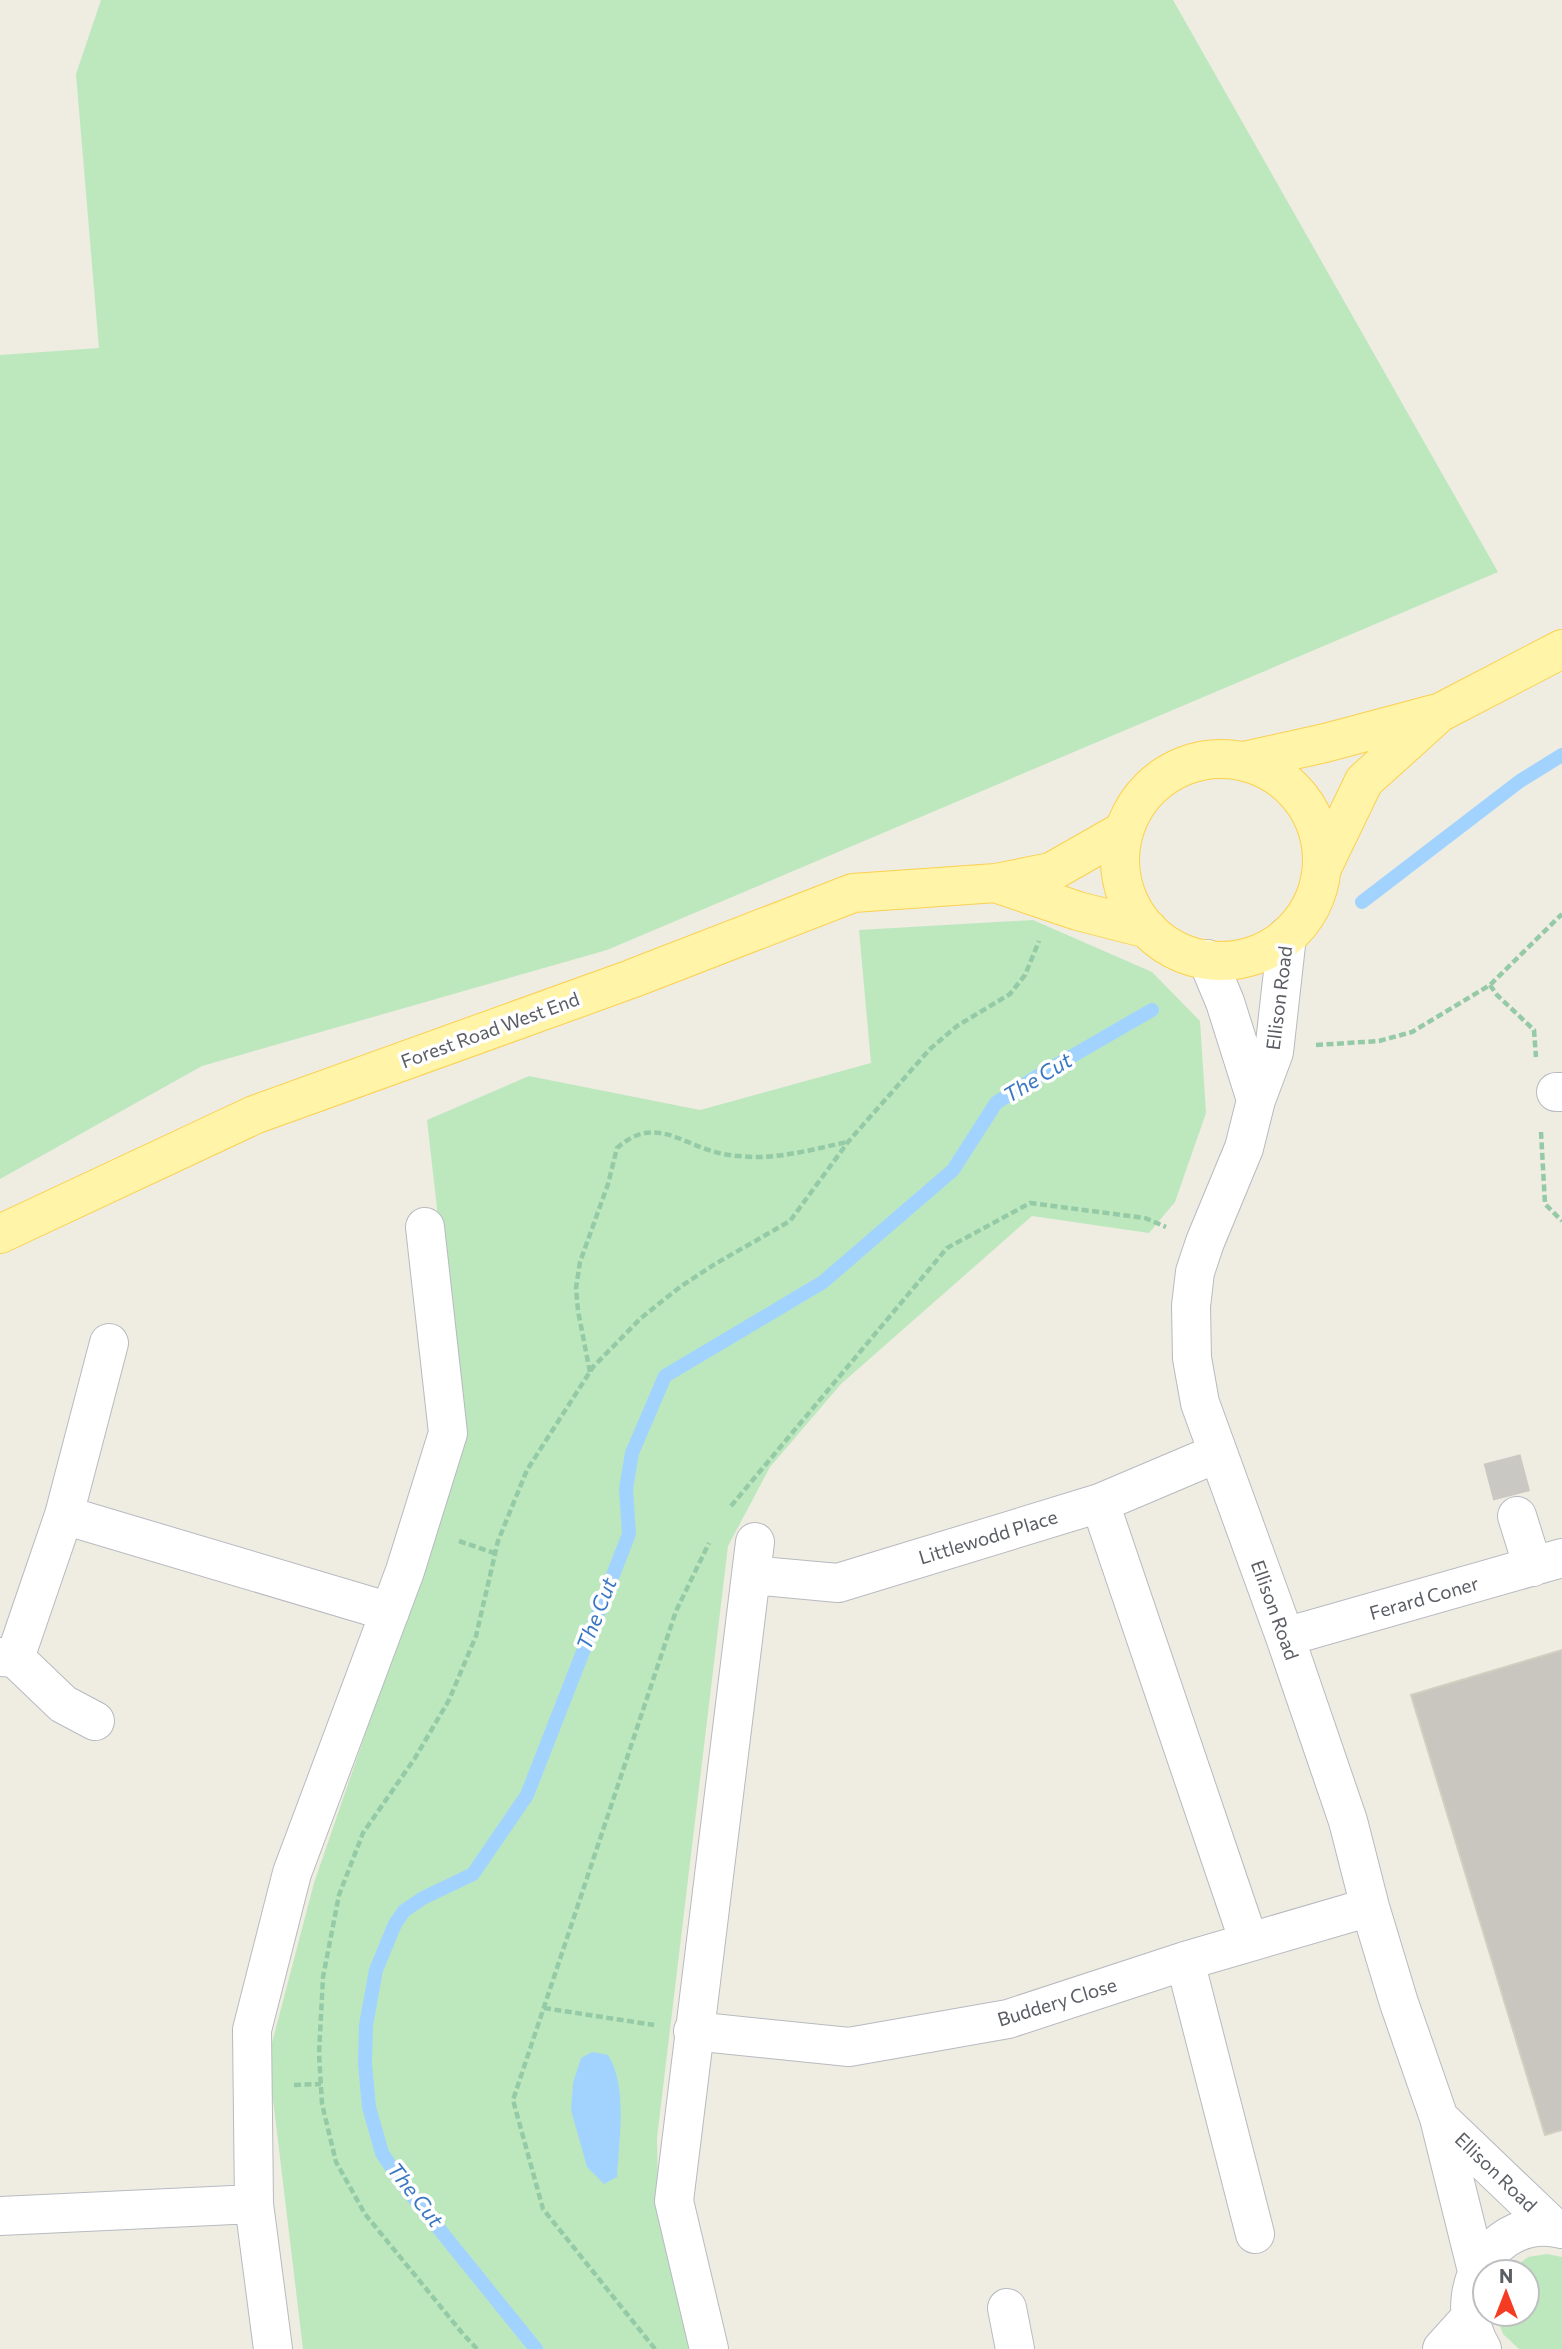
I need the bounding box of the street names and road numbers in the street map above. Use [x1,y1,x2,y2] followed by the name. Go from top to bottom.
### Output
[1261,945,1296,1051] street label: Ellison Road
[397,987,582,1073] street label: Forest Road West End
[916,1504,1060,1569] street label: Littlewodd Place
[1247,1557,1304,1663] street label: Ellison Road
[1367,1571,1482,1624] street label: Ferard Coner
[994,1972,1119,2031] street label: Buddery Close
[1451,2127,1542,2216] street label: Ellison Road

